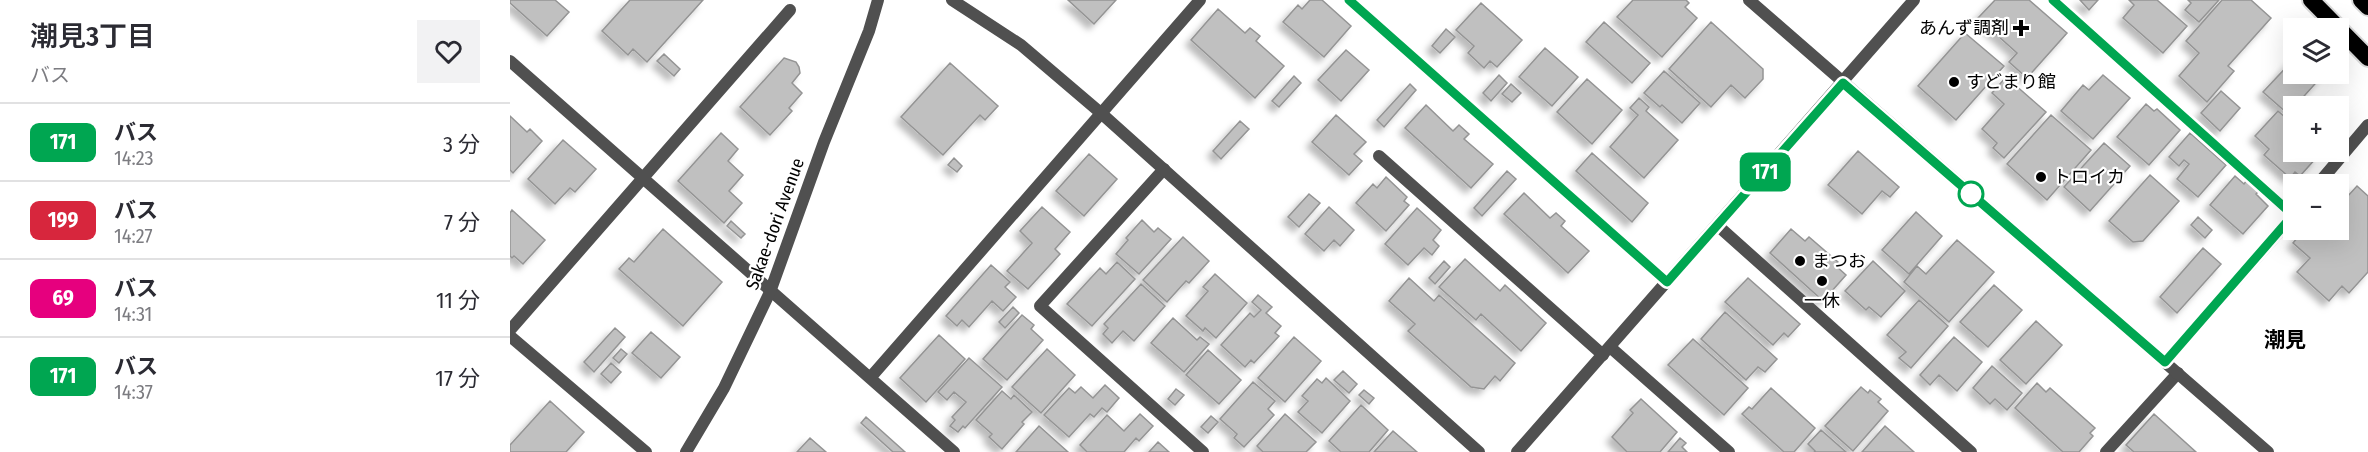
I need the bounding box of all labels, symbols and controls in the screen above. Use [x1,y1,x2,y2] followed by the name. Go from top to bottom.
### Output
[1919,17,2009,39] place label: あんず調剤
[2283,18,2349,240] map controls
[2283,18,2349,84] button: layers
[30,20,155,53] text: 潮見3丁目
[417,20,480,83] button: heart
[2014,21,2028,35] marker: あんず調剤
[30,63,70,87] text: バス
[1966,71,2056,93] place label: すどまり館
[1947,75,1961,89] marker: すどまり館
[2283,96,2349,162] button: +
[114,119,158,146] text: バス
[50,129,76,155] text: 171
[443,131,480,158] text: 3 分
[114,146,154,170] text: 14:23
[1730,152,1800,192] line badge: 171
[741,155,809,293] street label: Sakae-dori Avenue
[1752,159,1778,185] text: 171
[2053,166,2125,188] place label: トロイカ
[2034,170,2048,184] marker: トロイカ
[2283,174,2349,240] button: −
[1958,181,1984,207] unlabelled marker
[114,197,158,224] text: バス
[48,207,78,233] text: 199
[444,209,480,236] text: 7 分
[114,224,153,248] text: 14:27
[1812,250,1866,272] place label: まつお
[1793,254,1807,268] marker: まつお
[1815,274,1829,288] marker: 一休
[114,275,158,302] text: バス
[52,285,74,311] text: 69
[436,287,480,314] text: 11 分
[1804,290,1840,312] place label: 一休
[114,302,152,326] text: 14:31
[2264,327,2306,353] district label: 潮見
[114,353,158,380] text: バス
[50,363,76,389] text: 171
[435,365,480,392] text: 17 分
[114,380,153,404] text: 14:37

